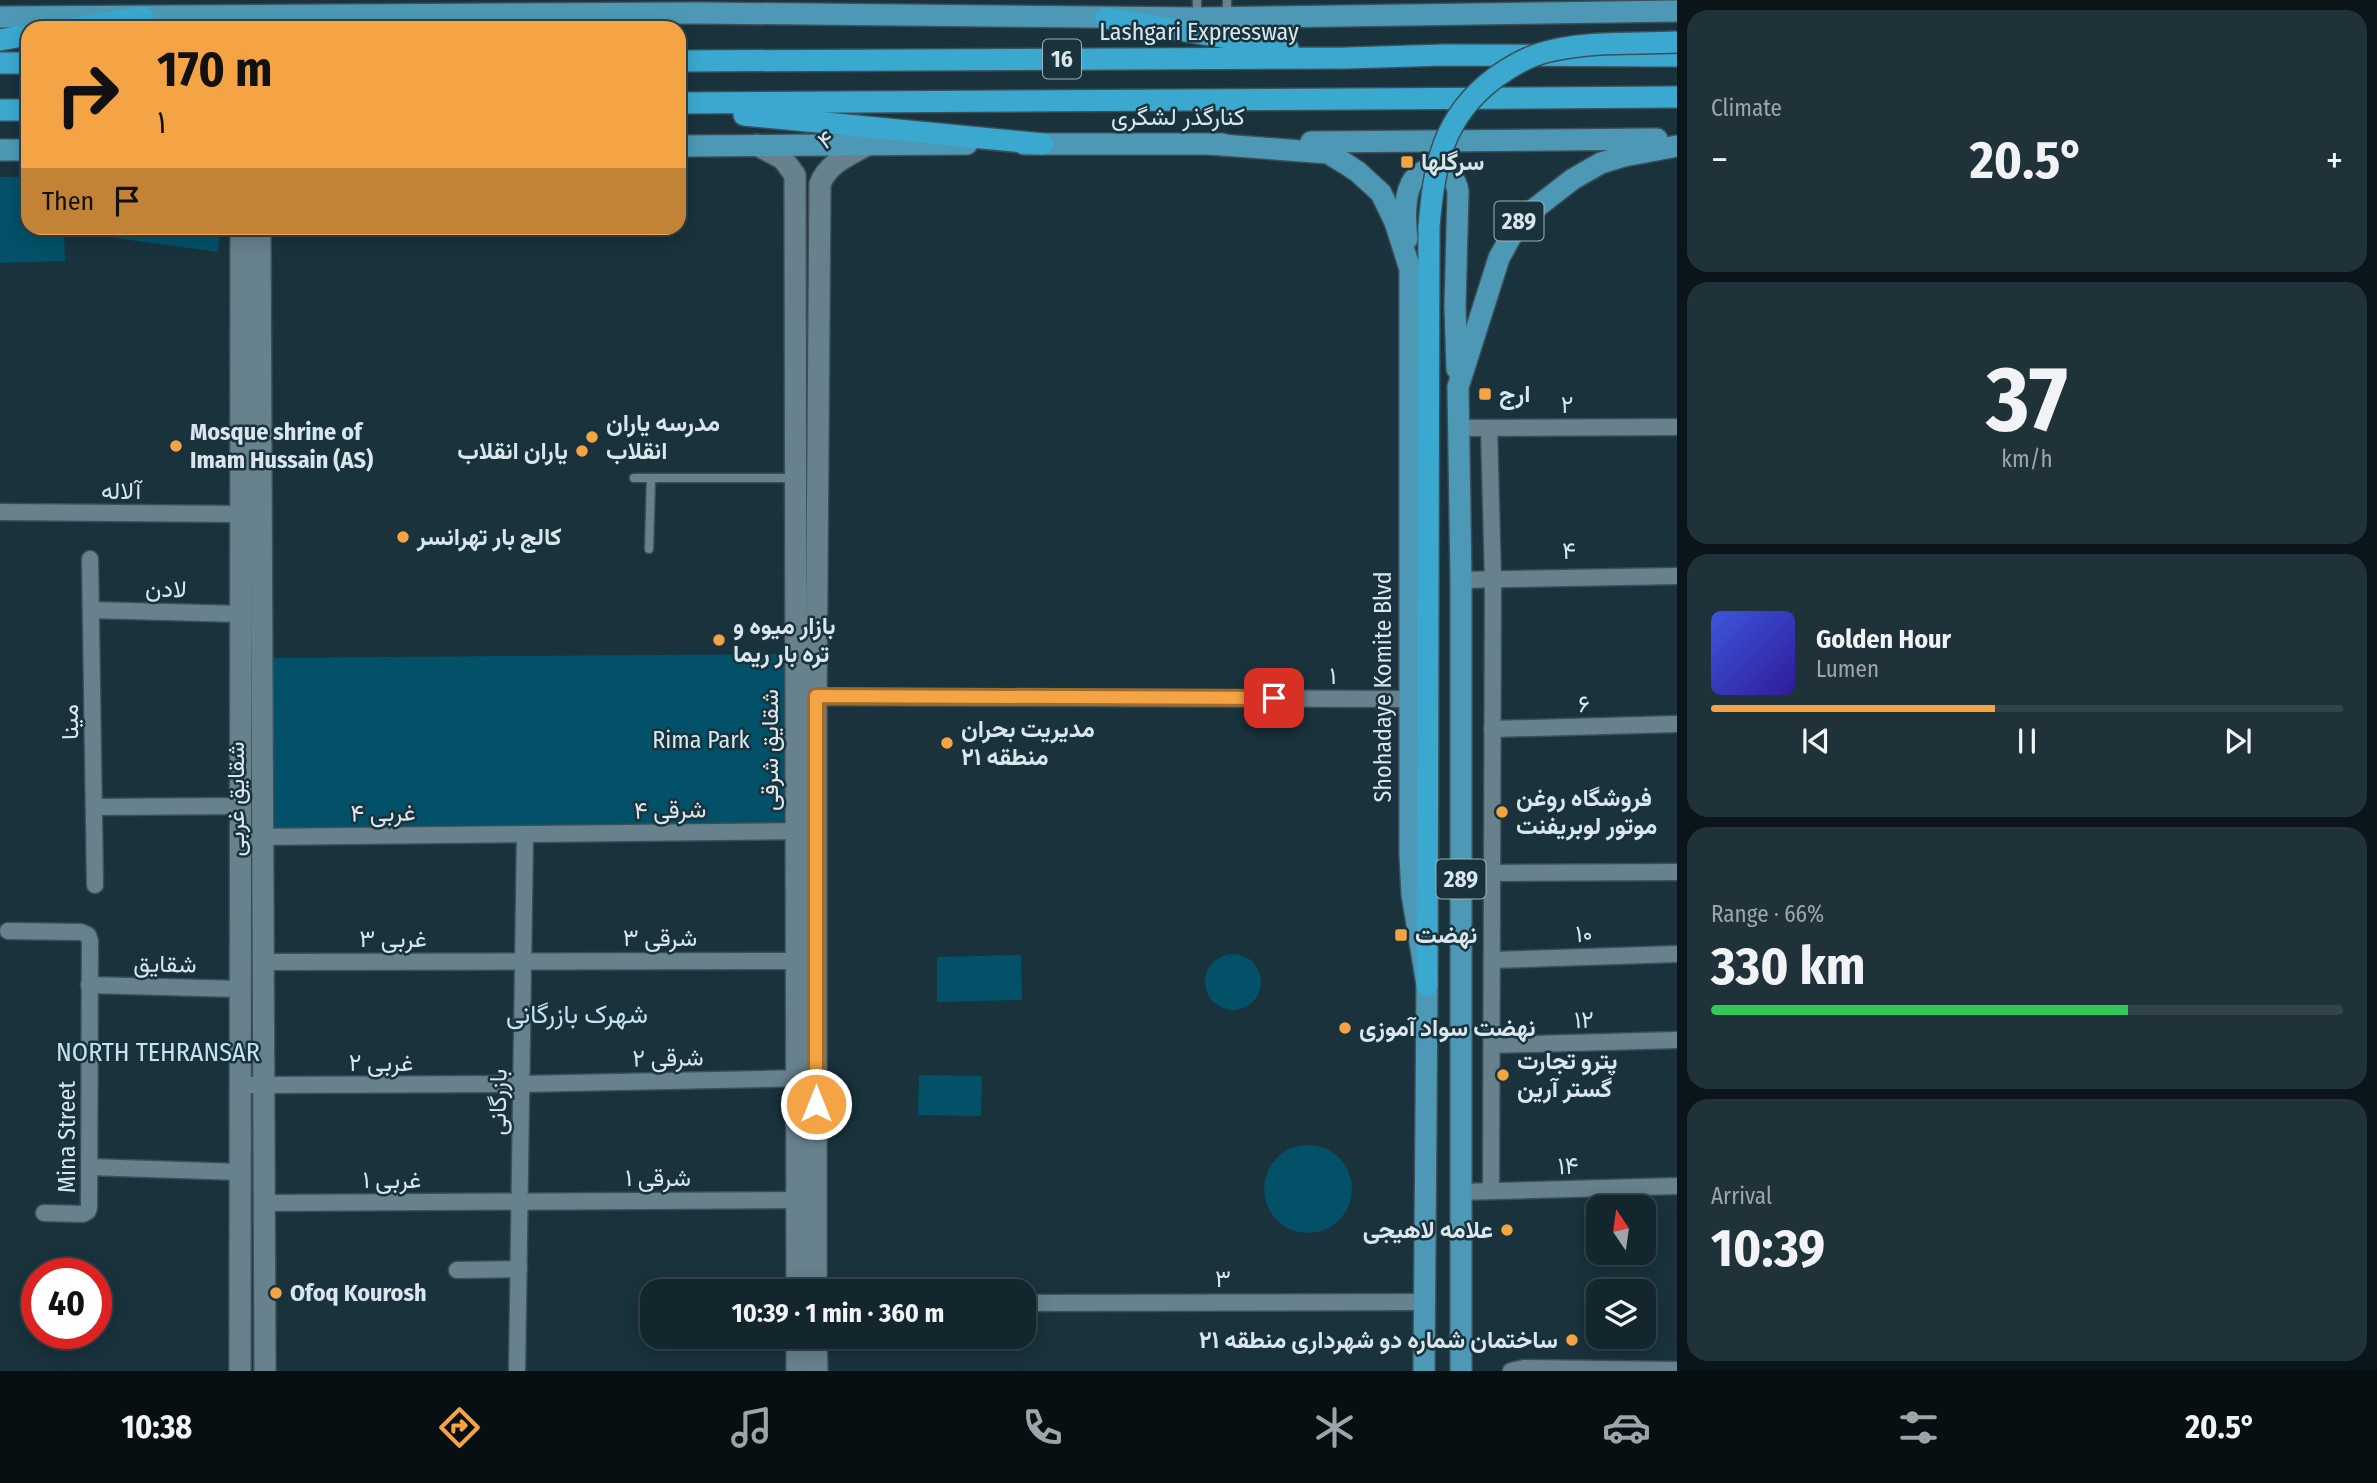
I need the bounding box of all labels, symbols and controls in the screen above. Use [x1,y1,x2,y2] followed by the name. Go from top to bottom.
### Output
[1099,18,1299,46] street label: Lashgari Expressway
[157,40,273,99] text: 170 m
[1043,40,1081,78] road number: 16
[42,49,133,140] icon: right
[1711,94,1782,122] text: Climate
[157,103,166,141] text: ۱
[1111,103,1245,132] street label: کنارگذر لشگری
[813,125,839,155] street label: ۴
[1970,129,2084,192] text: 20.5°
[1711,137,1728,183] text: −
[2326,137,2343,183] text: +
[1421,148,1485,177] place label: سرگلها
[1399,154,1415,170] marker: سرگلها
[108,182,146,220] icon: arrive
[42,186,94,217] text: Then
[1494,202,1544,241] road number: 289
[1986,345,2068,454] text: 37
[1499,380,1530,410] place label: ارج
[1477,386,1493,402] marker: ارج
[1561,391,1573,419] street label: ۲
[606,409,720,465] place label: مدرسه یاران انقلاب
[190,418,373,474] place label: Mosque shrine of Imam Hussain (AS)
[584,429,600,445] marker: مدرسه یاران انقلاب
[457,437,568,466] place label: یاران انقلاب
[168,438,184,454] marker: Mosque shrine of Imam Hussain (AS)
[574,443,590,459] marker: یاران انقلاب
[2001,445,2053,473] text: km/h
[101,477,144,505] street label: آلاله
[416,523,562,554] place label: کالج بار تهرانسر
[395,529,411,545] marker: کالج بار تهرانسر
[1562,537,1576,565] street label: ۴
[1369,571,1397,803] street label: Shohadaye Komite Blvd
[145,574,187,604] street label: لادن
[733,612,836,669] place label: بازار میوه و تره بار ریما
[1816,624,1951,655] text: Golden Hour
[711,632,727,648] marker: بازار میوه و تره بار ریما
[1816,655,1879,683] text: Lumen
[1330,662,1336,690] street label: ۱
[1244,668,1304,728] pin
[1255,679,1293,717] icon: arrive
[756,689,785,811] street label: شقایق شرقی
[1578,690,1590,718] street label: ۶
[56,704,84,740] street label: مینا
[961,715,1095,771] place label: مدیریت بحران منطقه ۲۱
[1797,722,1835,760] icon: previous
[2008,722,2046,760] icon: pause
[2219,722,2257,760] icon: next
[652,726,751,754] park label: Rima Park
[939,735,955,751] marker: مدیریت بحران منطقه ۲۱
[222,742,251,856] street label: شقایق غربی
[1516,784,1657,841] place label: فروشگاه روغن موتور لوبریفنت
[634,795,706,826] street label: ۴ شرقی
[350,798,416,829] street label: ۴ غربی
[1494,804,1510,820] marker: فروشگاه روغن موتور لوبریفنت
[1436,860,1486,898] road number: 289
[1711,900,1824,928] text: Range · 66%
[1575,920,1593,948] street label: ۱۰
[1415,921,1477,950] place label: نهضت
[623,924,697,953] street label: ۳ شرقی
[359,925,427,954] street label: ۳ غربی
[1393,927,1409,943] marker: نهضت
[1711,935,1866,998] text: 330 km
[133,949,197,979] street label: شقایق
[506,999,648,1030] district label: شهرک بازرگانی
[1574,1006,1594,1034] street label: ۱۲
[1359,1014,1535,1043] place label: نهضت سواد آموزی
[1337,1020,1353,1036] marker: نهضت سواد آموزی
[56,1037,260,1068] district label: NORTH TEHRANSAR
[632,1043,704,1074] street label: ۲ شرقی
[1517,1047,1617,1104] place label: پترو تجارت گستر آرین
[349,1049,413,1078] street label: ۲ غربی
[779,1067,853,1141] position arrow
[1495,1067,1511,1083] marker: پترو تجارت گستر آرین
[483,1068,514,1136] street label: بازرگانی
[53,1081,81,1193] street label: Mina Street
[1557,1152,1579,1180] street label: ۱۴
[625,1164,691,1193] street label: ۱ شرقی
[363,1166,421,1195] street label: ۱ غربی
[1711,1182,1772,1210] text: Arrival
[1586,1195,1656,1265] north arrow
[1586,1195,1656,1349] map controls
[1363,1216,1493,1244] place label: علامه لاهیجی
[1711,1217,1825,1280] text: 10:39
[1499,1222,1515,1238] marker: علامه لاهیجی
[21,1258,112,1349] speed limit sign: 40
[1215,1265,1231,1293] street label: ۳
[290,1279,426,1307] place label: Ofoq Kourosh
[1586,1279,1656,1349] button: layers
[268,1285,284,1301] marker: Ofoq Kourosh
[732,1298,944,1329] text: 10:39 · 1 min · 360 m
[1199,1326,1558,1355] place label: ساختمان شماره دو شهرداری منطقه ۲۱
[1564,1332,1580,1348] marker: ساختمان شماره دو شهرداری منطقه ۲۱
[435,1403,484,1452] icon: directions
[727,1403,776,1452] icon: music
[1018,1403,1067,1452] icon: phone
[1310,1403,1359,1452] icon: climate
[1602,1403,1651,1452] icon: car
[1894,1403,1943,1452] icon: filters
[121,1408,192,1446] text: 10:38
[2185,1408,2256,1446] text: 20.5°

